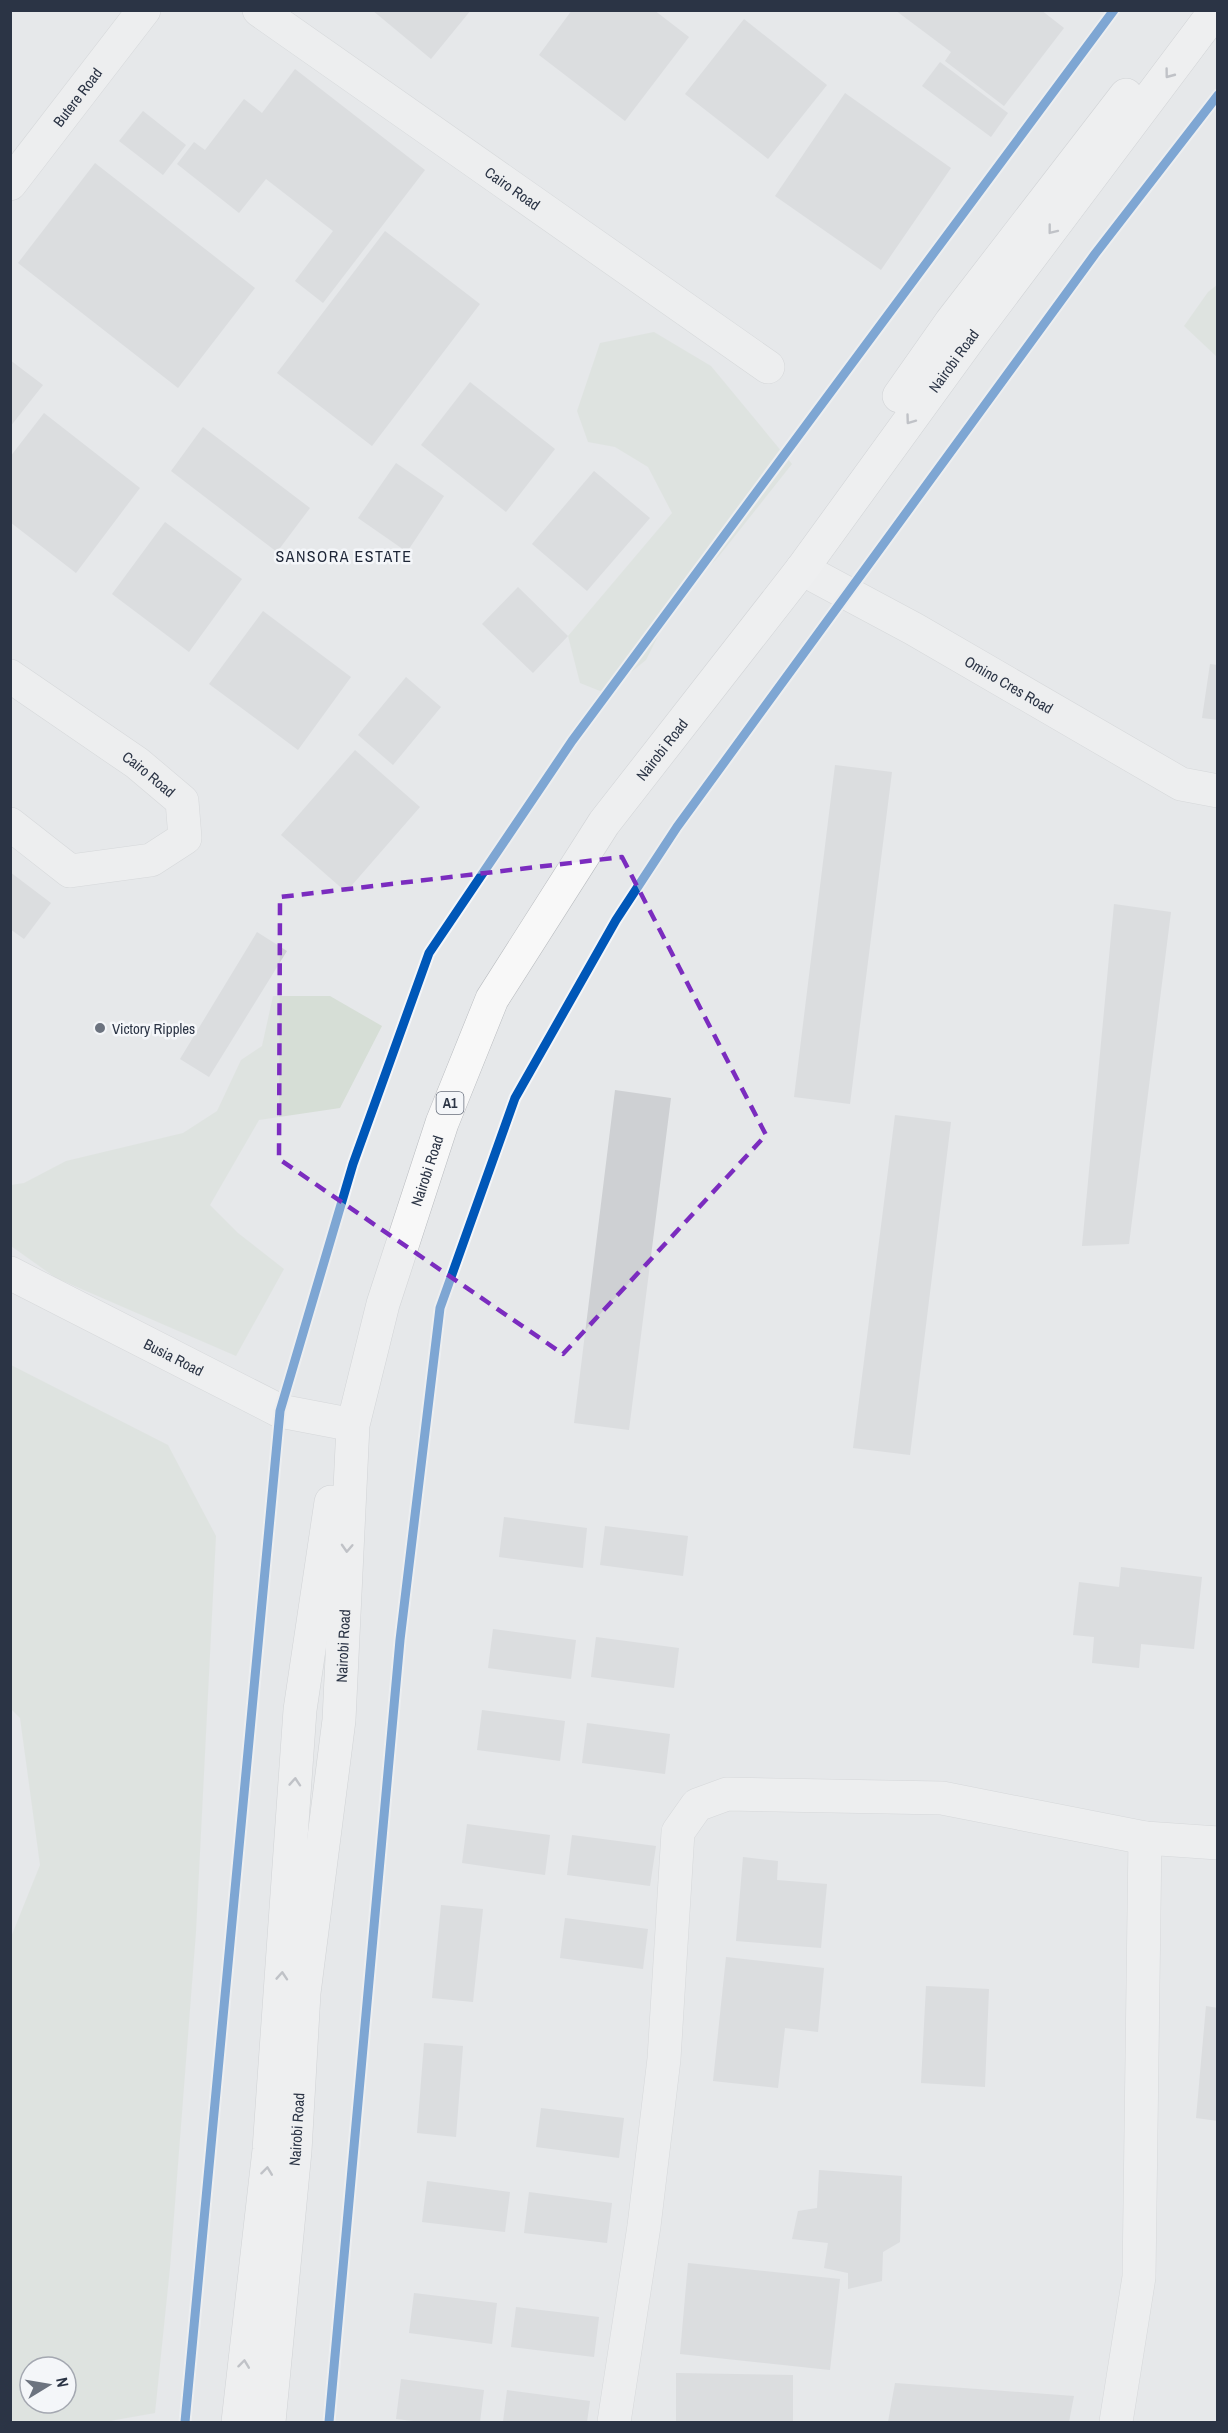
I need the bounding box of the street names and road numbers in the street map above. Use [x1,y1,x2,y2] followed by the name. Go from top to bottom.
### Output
[48,63,107,131] street label: Butere Road
[481,161,545,215] street label: Cairo Road
[923,325,983,396] street label: Nairobi Road
[961,650,1057,718] street label: Omino Cres Road
[631,714,692,785] street label: Nairobi Road
[118,746,180,802] street label: Cairo Road
[436,1092,464,1114] road number: A1
[405,1133,448,1209] street label: Nairobi Road
[140,1333,207,1381] street label: Busia Road
[330,1609,355,1683] street label: Nairobi Road
[283,2092,309,2167] street label: Nairobi Road

